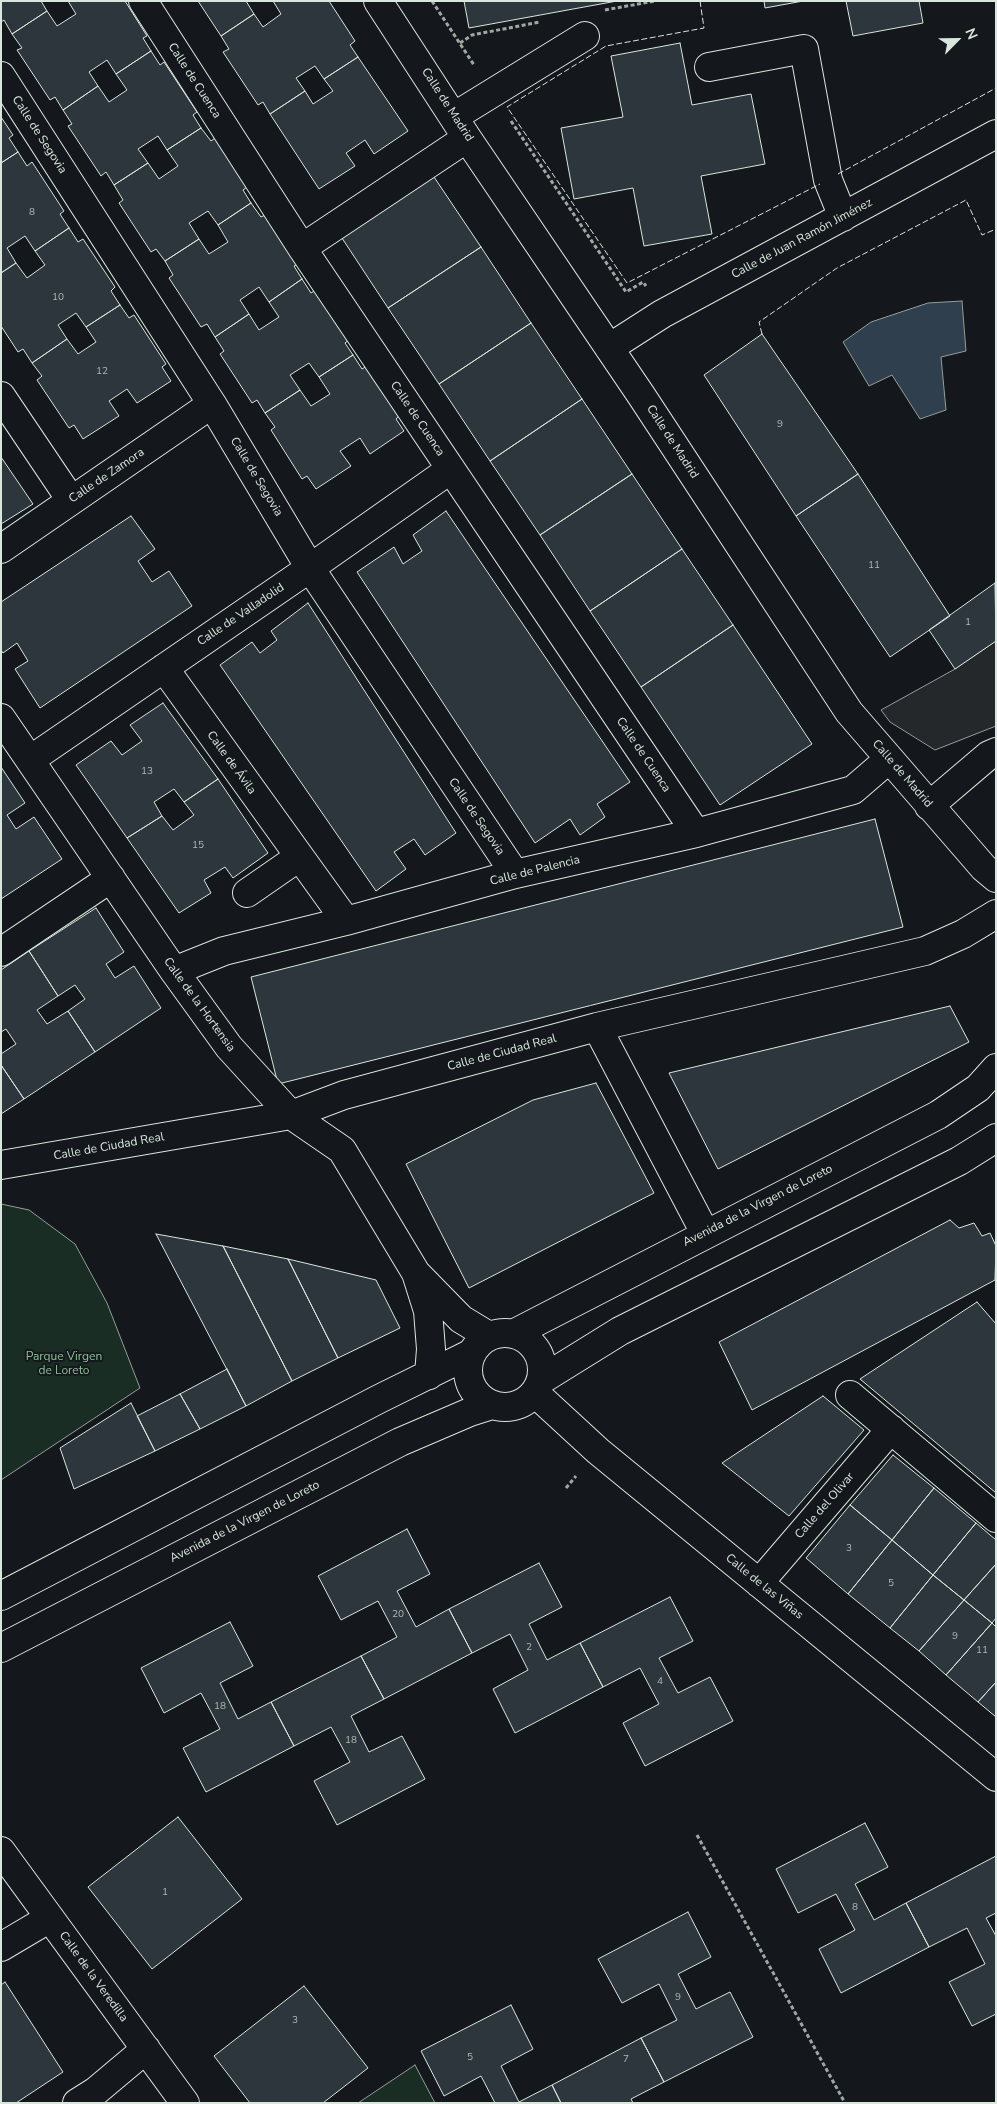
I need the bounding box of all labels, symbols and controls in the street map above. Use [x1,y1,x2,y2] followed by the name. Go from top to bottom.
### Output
[932,15,982,65] north arrow
[960,25,982,42] text: N
[164,41,224,121] street label: Calle de Cuenca
[418,65,476,145] street label: Calle de Madrid
[8,93,70,177] street label: Calle de Segovia
[729,196,875,282] street label: Calle de Juan Ramón Jiménez
[29,207,35,219] house number: 8
[52,292,64,304] house number: 10
[96,366,108,378] house number: 12
[387,379,447,459] street label: Calle de Cuenca
[643,402,701,482] street label: Calle de Madrid
[777,419,783,431] house number: 9
[227,435,285,519] street label: Calle de Segovia
[66,445,148,507] street label: Calle de Zamora
[868,560,880,572] house number: 11
[195,581,287,649] street label: Calle de Valladolid
[965,617,971,629] house number: 1
[613,715,673,795] street label: Calle de Cuenca
[203,729,259,797] street label: Calle de Ávila
[869,737,935,811] street label: Calle de Madrid
[141,766,153,778] house number: 13
[445,776,507,858] street label: Calle de Segovia
[192,840,204,852] house number: 15
[488,853,582,889] street label: Calle de Palencia
[160,955,238,1055] street label: Calle de la Hortensia
[446,1031,558,1075] street label: Calle de Ciudad Real
[52,1130,166,1164] street label: Calle de Ciudad Real
[681,1162,835,1250] street label: Avenida de la Virgen de Loreto
[26,1350,102,1378] park label: Parque Virgen de Loreto
[792,1470,858,1542] street label: Calle del Olivar
[168,1478,322,1566] street label: Avenida de la Virgen de Loreto
[846,1543,852,1555] house number: 3
[722,1551,806,1623] street label: Calle de las Viñas
[888,1578,894,1590] house number: 5
[392,1609,404,1621] house number: 20
[952,1631,958,1643] house number: 9
[526,1642,532,1654] house number: 2
[976,1645,988,1657] house number: 11
[657,1676,663,1688] house number: 4
[214,1701,226,1713] house number: 18
[345,1735,357,1747] house number: 18
[162,1887,168,1899] house number: 1
[852,1902,858,1914] house number: 8
[55,1929,131,2025] street label: Calle de la Veredilla
[675,1992,681,2004] house number: 9
[292,2015,298,2027] house number: 3
[467,2052,473,2064] house number: 5
[623,2054,629,2066] house number: 7

